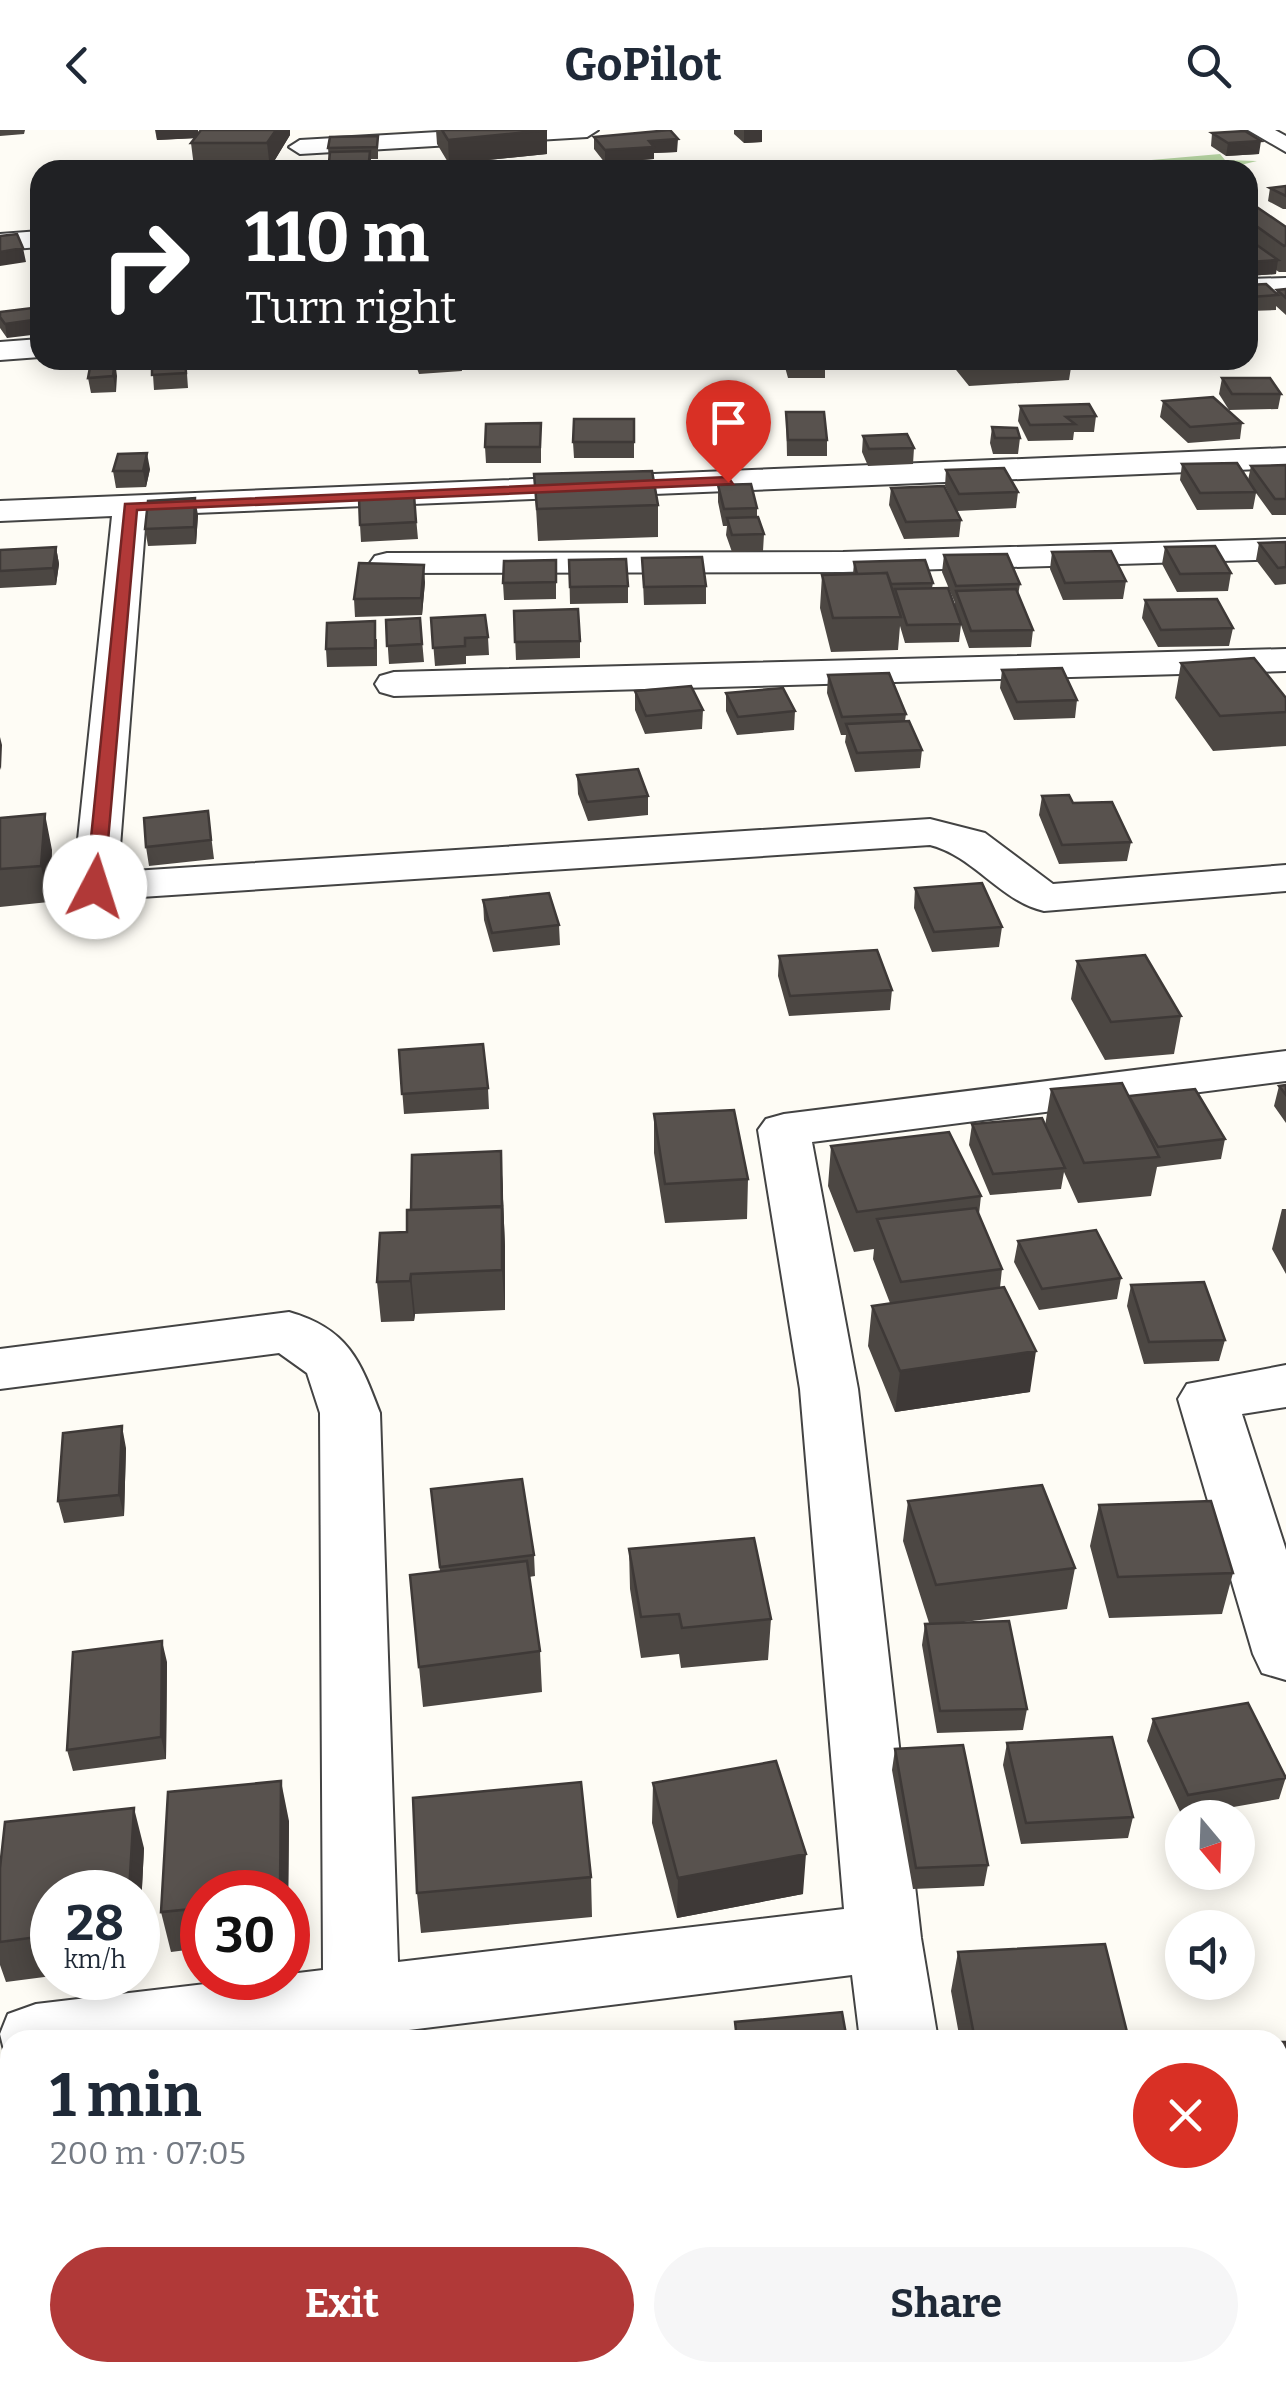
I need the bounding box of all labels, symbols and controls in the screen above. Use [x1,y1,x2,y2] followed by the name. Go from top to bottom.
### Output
[50,38,105,93] icon: back
[564,38,722,92] text: GoPilot
[1181,38,1236,93] icon: search
[245,196,429,280] text: 110 m
[80,200,210,330] icon: right
[245,281,457,335] text: Turn right
[686,380,771,483] pin
[701,395,756,450] icon: arrive
[43,835,147,939] position arrow
[1165,1800,1255,1890] north arrow
[1165,1800,1255,2000] map controls
[180,1870,310,2000] speed limit sign: 30
[66,1893,124,1953] text: 28
[1165,1910,1255,2000] button: sound
[64,1945,126,1975] text: km/h
[50,2060,202,2132] text: 1 min
[1133,2063,1238,2168] button: close
[50,2134,246,2172] text: 200 m · 07:05
[50,2247,634,2362] button: Exit
[654,2247,1238,2362] button: Share

